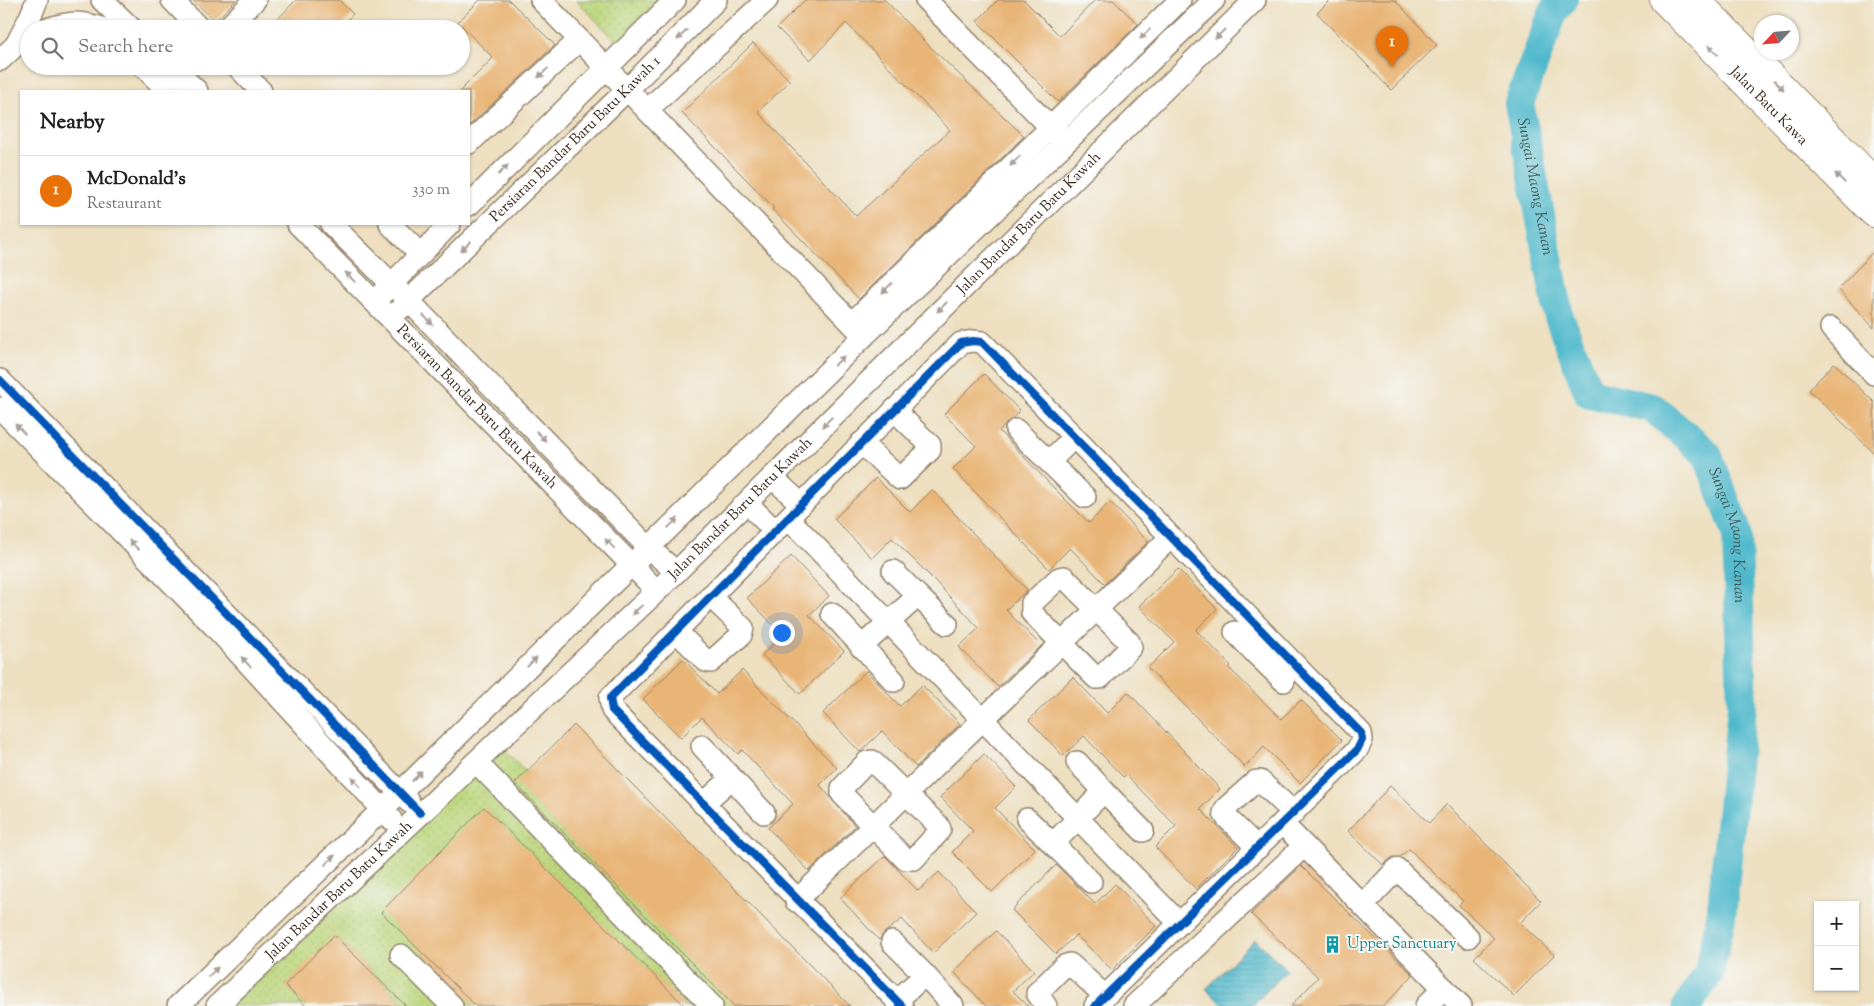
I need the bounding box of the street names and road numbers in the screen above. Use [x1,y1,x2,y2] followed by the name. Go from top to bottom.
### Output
[485,51,665,227] street label: Persiaran Bandar Baru Batu Kawah 1
[1724,61,1812,150] street label: Jalan Batu Kawa
[952,147,1106,300] street label: Jalan Bandar Baru Batu Kawah
[392,320,562,494] street label: Persiaran Bandar Baru Batu Kawah
[663,432,817,585] street label: Jalan Bandar Baru Batu Kawah
[260,816,417,966] street label: Jalan Bandar Baru Batu Kawah

